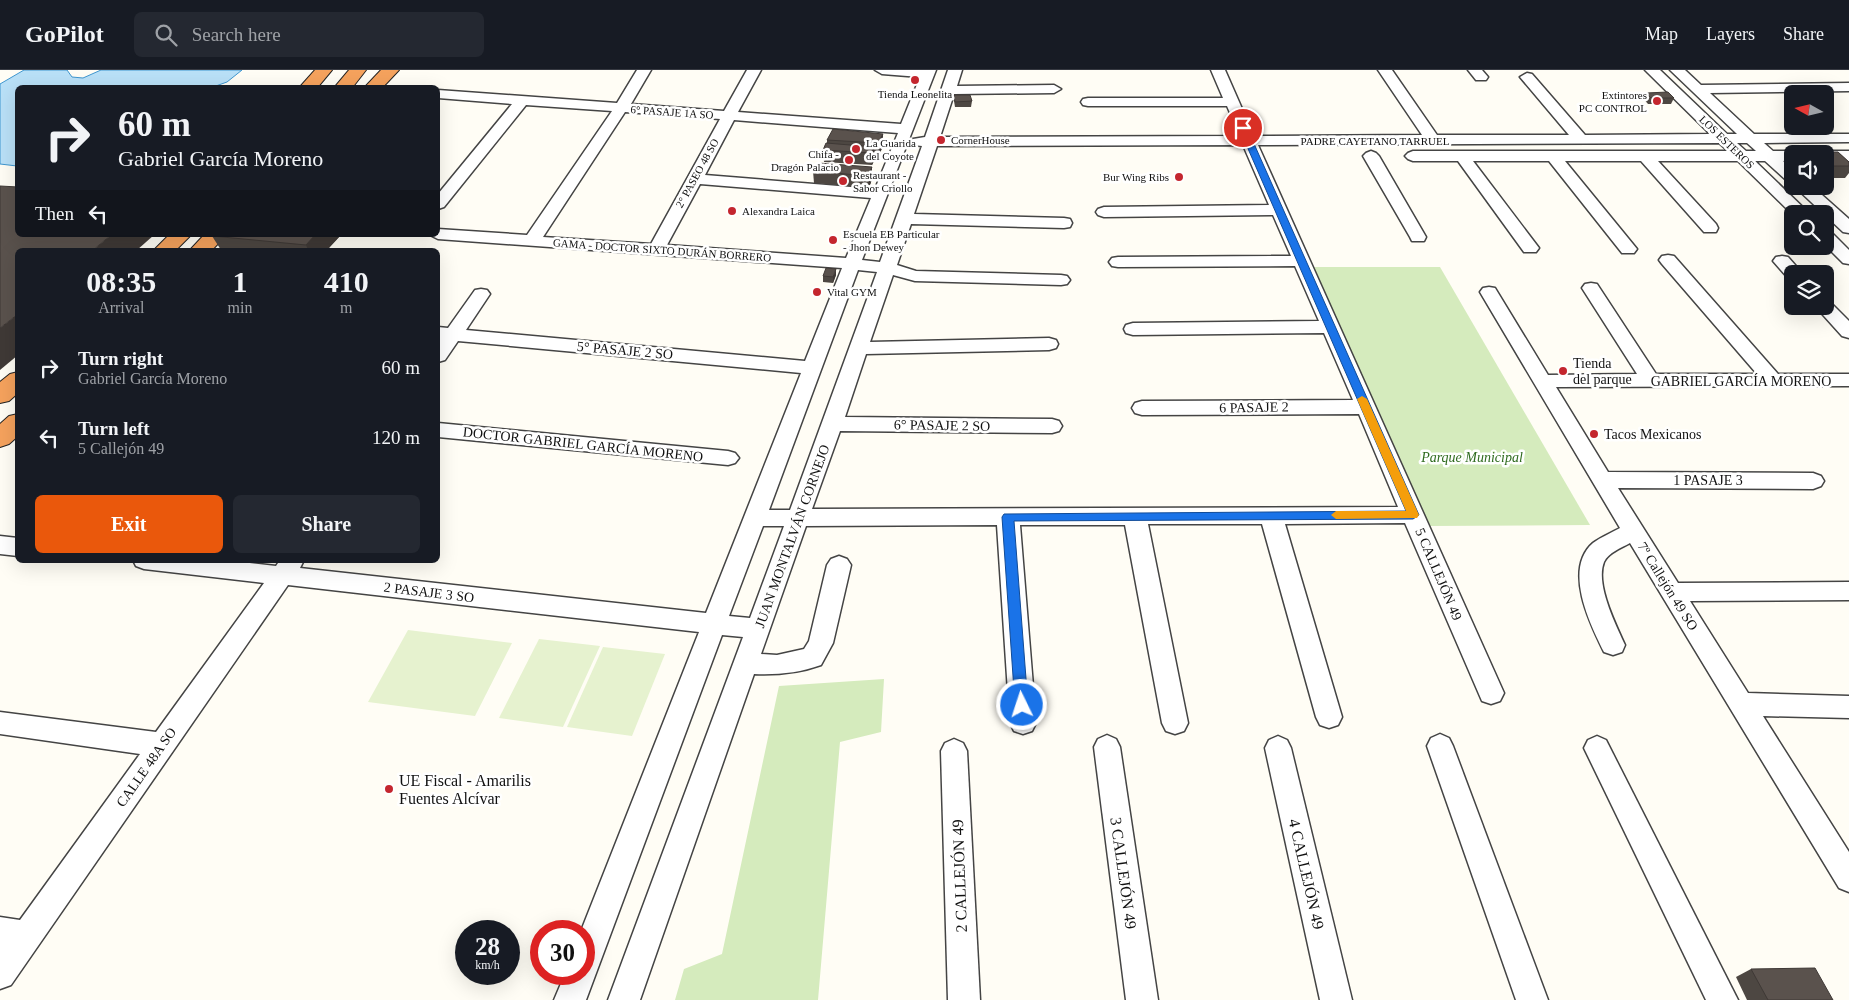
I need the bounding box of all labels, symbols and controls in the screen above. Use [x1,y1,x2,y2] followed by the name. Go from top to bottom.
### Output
[134,12,484,57] search box
[25,21,104,47] text: GoPilot
[152,21,180,49] icon: search
[192,24,281,45] text: Search here
[1645,24,1678,44] text: Map
[1706,24,1755,44] text: Layers
[1783,24,1824,44] text: Share
[909,74,921,86] marker: Tienda Leonelita
[1784,85,1834,135] north arrow
[1784,85,1834,315] map controls
[878,88,952,100] place label: Tienda Leonelita
[1579,89,1647,114] place label: Extintores PC CONTROL
[1651,95,1663,107] marker: Extintores PC CONTROL
[630,103,714,121] street label: 6° PASAJE 1A SO
[35,105,100,170] icon: right
[118,105,191,144] text: 60 m
[1222,107,1264,149] pin
[1697,113,1757,171] street label: LOS ESTEROS
[1229,114,1257,142] icon: arrive
[935,134,947,146] marker: CornerHouse
[951,134,1010,146] place label: CornerHouse
[1301,135,1450,147] street label: PADRE CAYETANO TARRUEL
[673,136,721,210] street label: 2° PASEO 48 SO
[866,137,916,162] place label: La Guarida del Coyote
[850,143,862,155] marker: La Guarida del Coyote
[1784,145,1834,195] button: sound
[118,146,323,171] text: Gabriel García Moreno
[771,148,839,173] place label: Chifa - Dragón Palacio
[843,154,855,166] marker: Chifa - Dragón Palacio
[853,169,913,194] place label: Restaurant - Sabor Criollo
[1103,171,1169,183] place label: Bur Wing Ribs
[1173,171,1185,183] marker: Bur Wing Ribs
[837,175,849,187] marker: Restaurant - Sabor Criollo
[84,200,112,228] icon: left
[35,203,74,224] text: Then
[726,205,738,217] marker: Alexandra Laica
[742,205,815,217] place label: Alexandra Laica
[1784,205,1834,255] button: search
[843,228,940,253] place label: Escuela EB Particular - Jhon Dewey
[827,234,839,246] marker: Escuela EB Particular - Jhon Dewey
[552,236,772,264] street label: GAMA - DOCTOR SIXTO DURÁN BORRERO
[86,265,156,298] text: 08:35
[232,265,247,298] text: 1
[324,265,369,298] text: 410
[1784,265,1834,315] button: layers
[811,286,823,298] marker: Vital GYM
[827,286,877,298] place label: Vital GYM
[98,299,144,316] text: Arrival
[228,299,252,316] text: min
[340,299,352,316] text: m
[576,339,674,362] street label: 5° PASAJE 2 SO
[78,348,163,369] text: Turn right
[35,354,63,382] icon: right
[1573,356,1632,387] place label: Tienda del parque
[381,357,420,378] text: 60 m
[1557,365,1569,377] marker: Tienda del parque
[78,370,227,387] text: Gabriel García Moreno
[1651,373,1831,389] street label: GABRIEL GARCÍA MORENO
[1219,399,1289,416] street label: 6 PASAJE 2
[894,417,990,434] street label: 6° PASAJE 2 SO
[78,418,150,439] text: Turn left
[462,423,704,465] street label: DOCTOR GABRIEL GARCÍA MORENO
[35,424,63,452] icon: left
[372,427,420,448] text: 120 m
[1604,427,1701,442] place label: Tacos Mexicanos
[1588,428,1600,440] marker: Tacos Mexicanos
[78,440,164,457] text: 5 Callejón 49
[751,442,833,630] street label: JUAN MONTALVÁN CORNEJO
[1420,450,1523,465] park label: Parque Municipal
[1673,473,1743,488] street label: 1 PASAJE 3
[35,495,223,553] button: Exit
[233,495,420,553] button: Share
[1412,525,1466,623] street label: 5 CALLEJÓN 49
[1634,539,1701,633] street label: 7º Callejón 49 SO
[383,580,475,605] street label: 2 PASAJE 3 SO
[995,678,1047,730] position arrow
[113,725,179,810] street label: CALLE 48A SO
[399,772,531,807] place label: UE Fiscal - Amarilis Fuentes Alcívar
[383,783,395,795] marker: UE Fiscal - Amarilis Fuentes Alcívar
[1107,816,1141,930] street label: 3 CALLEJÓN 49
[1286,817,1328,931] street label: 4 CALLEJÓN 49
[948,819,970,933] street label: 2 CALLEJÓN 49
[530,920,595,985] speed limit sign: 30
[475,933,500,960] text: 28
[475,958,500,972] text: km/h

